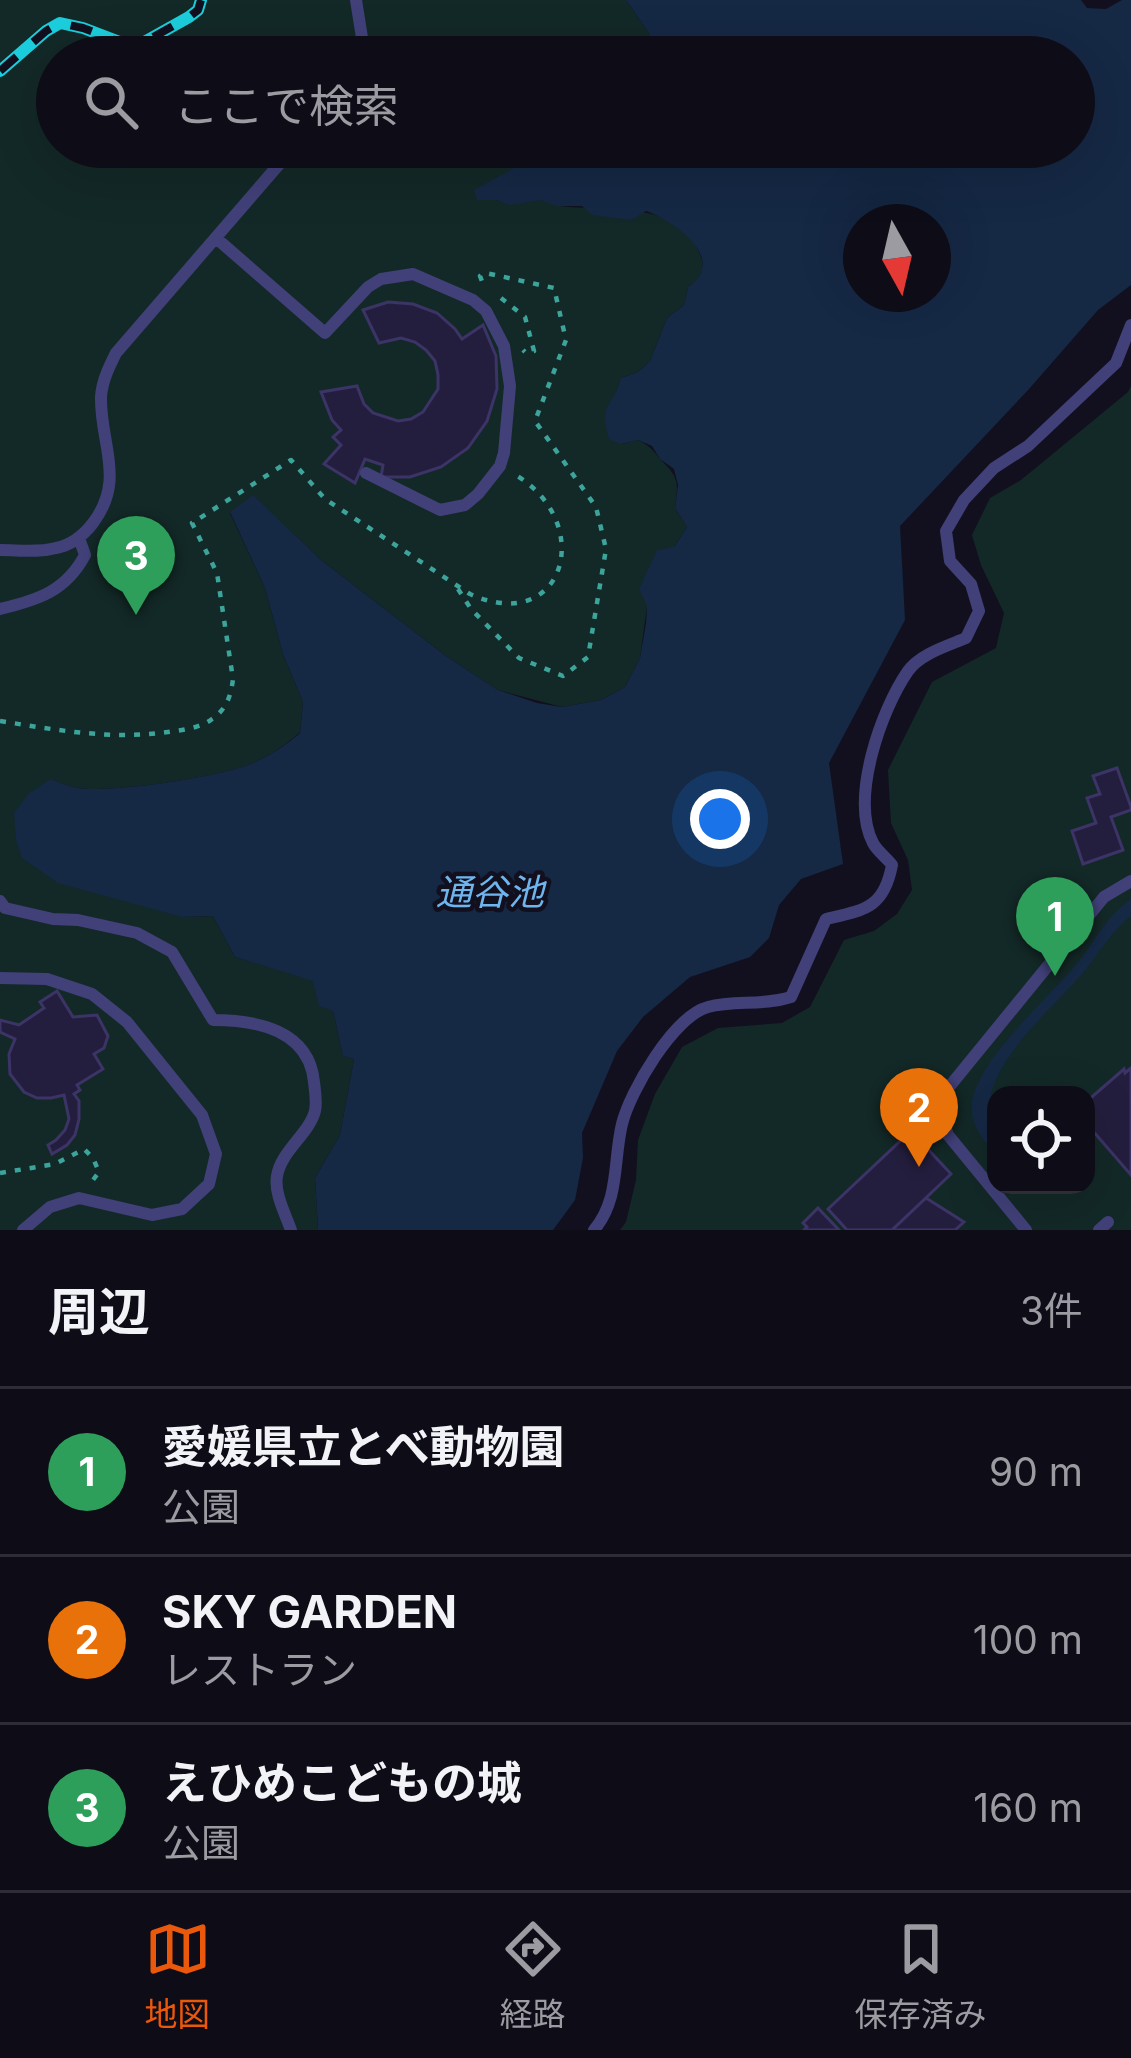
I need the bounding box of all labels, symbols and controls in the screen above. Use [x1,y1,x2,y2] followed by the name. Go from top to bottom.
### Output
[36,36,1095,168] search box
[78,69,144,135] icon: search
[174,78,399,133] text: ここで検索
[843,204,951,312] north arrow
[97,516,175,615] pin: 3
[690,789,750,849] your location
[436,870,547,914] water label: 通谷池
[1016,877,1094,976] pin: 1
[880,1068,958,1167] pin: 2
[987,1086,1095,1194] map controls
[987,1086,1095,1194] button: locate
[48,1281,150,1342] text: 周辺
[1020,1287,1083,1334] text: 3件
[162,1419,565,1474] text: 愛媛県立とべ動物園
[79,1448,95,1495] text: 1
[989,1448,1083,1495] text: 90 m
[162,1483,240,1530] text: 公園
[162,1584,457,1639] text: SKY GARDEN
[75,1616,99,1663] text: 2
[973,1616,1083,1663] text: 100 m
[162,1646,357,1693] text: レストラン
[162,1755,522,1810] text: えひめこどもの城
[74,1784,100,1831] text: 3
[973,1784,1083,1831] text: 160 m
[162,1819,240,1866] text: 公園
[145,1916,211,2036] tab: 地図
[500,1916,566,2036] tab: 経路
[855,1916,987,2036] tab: 保存済み

